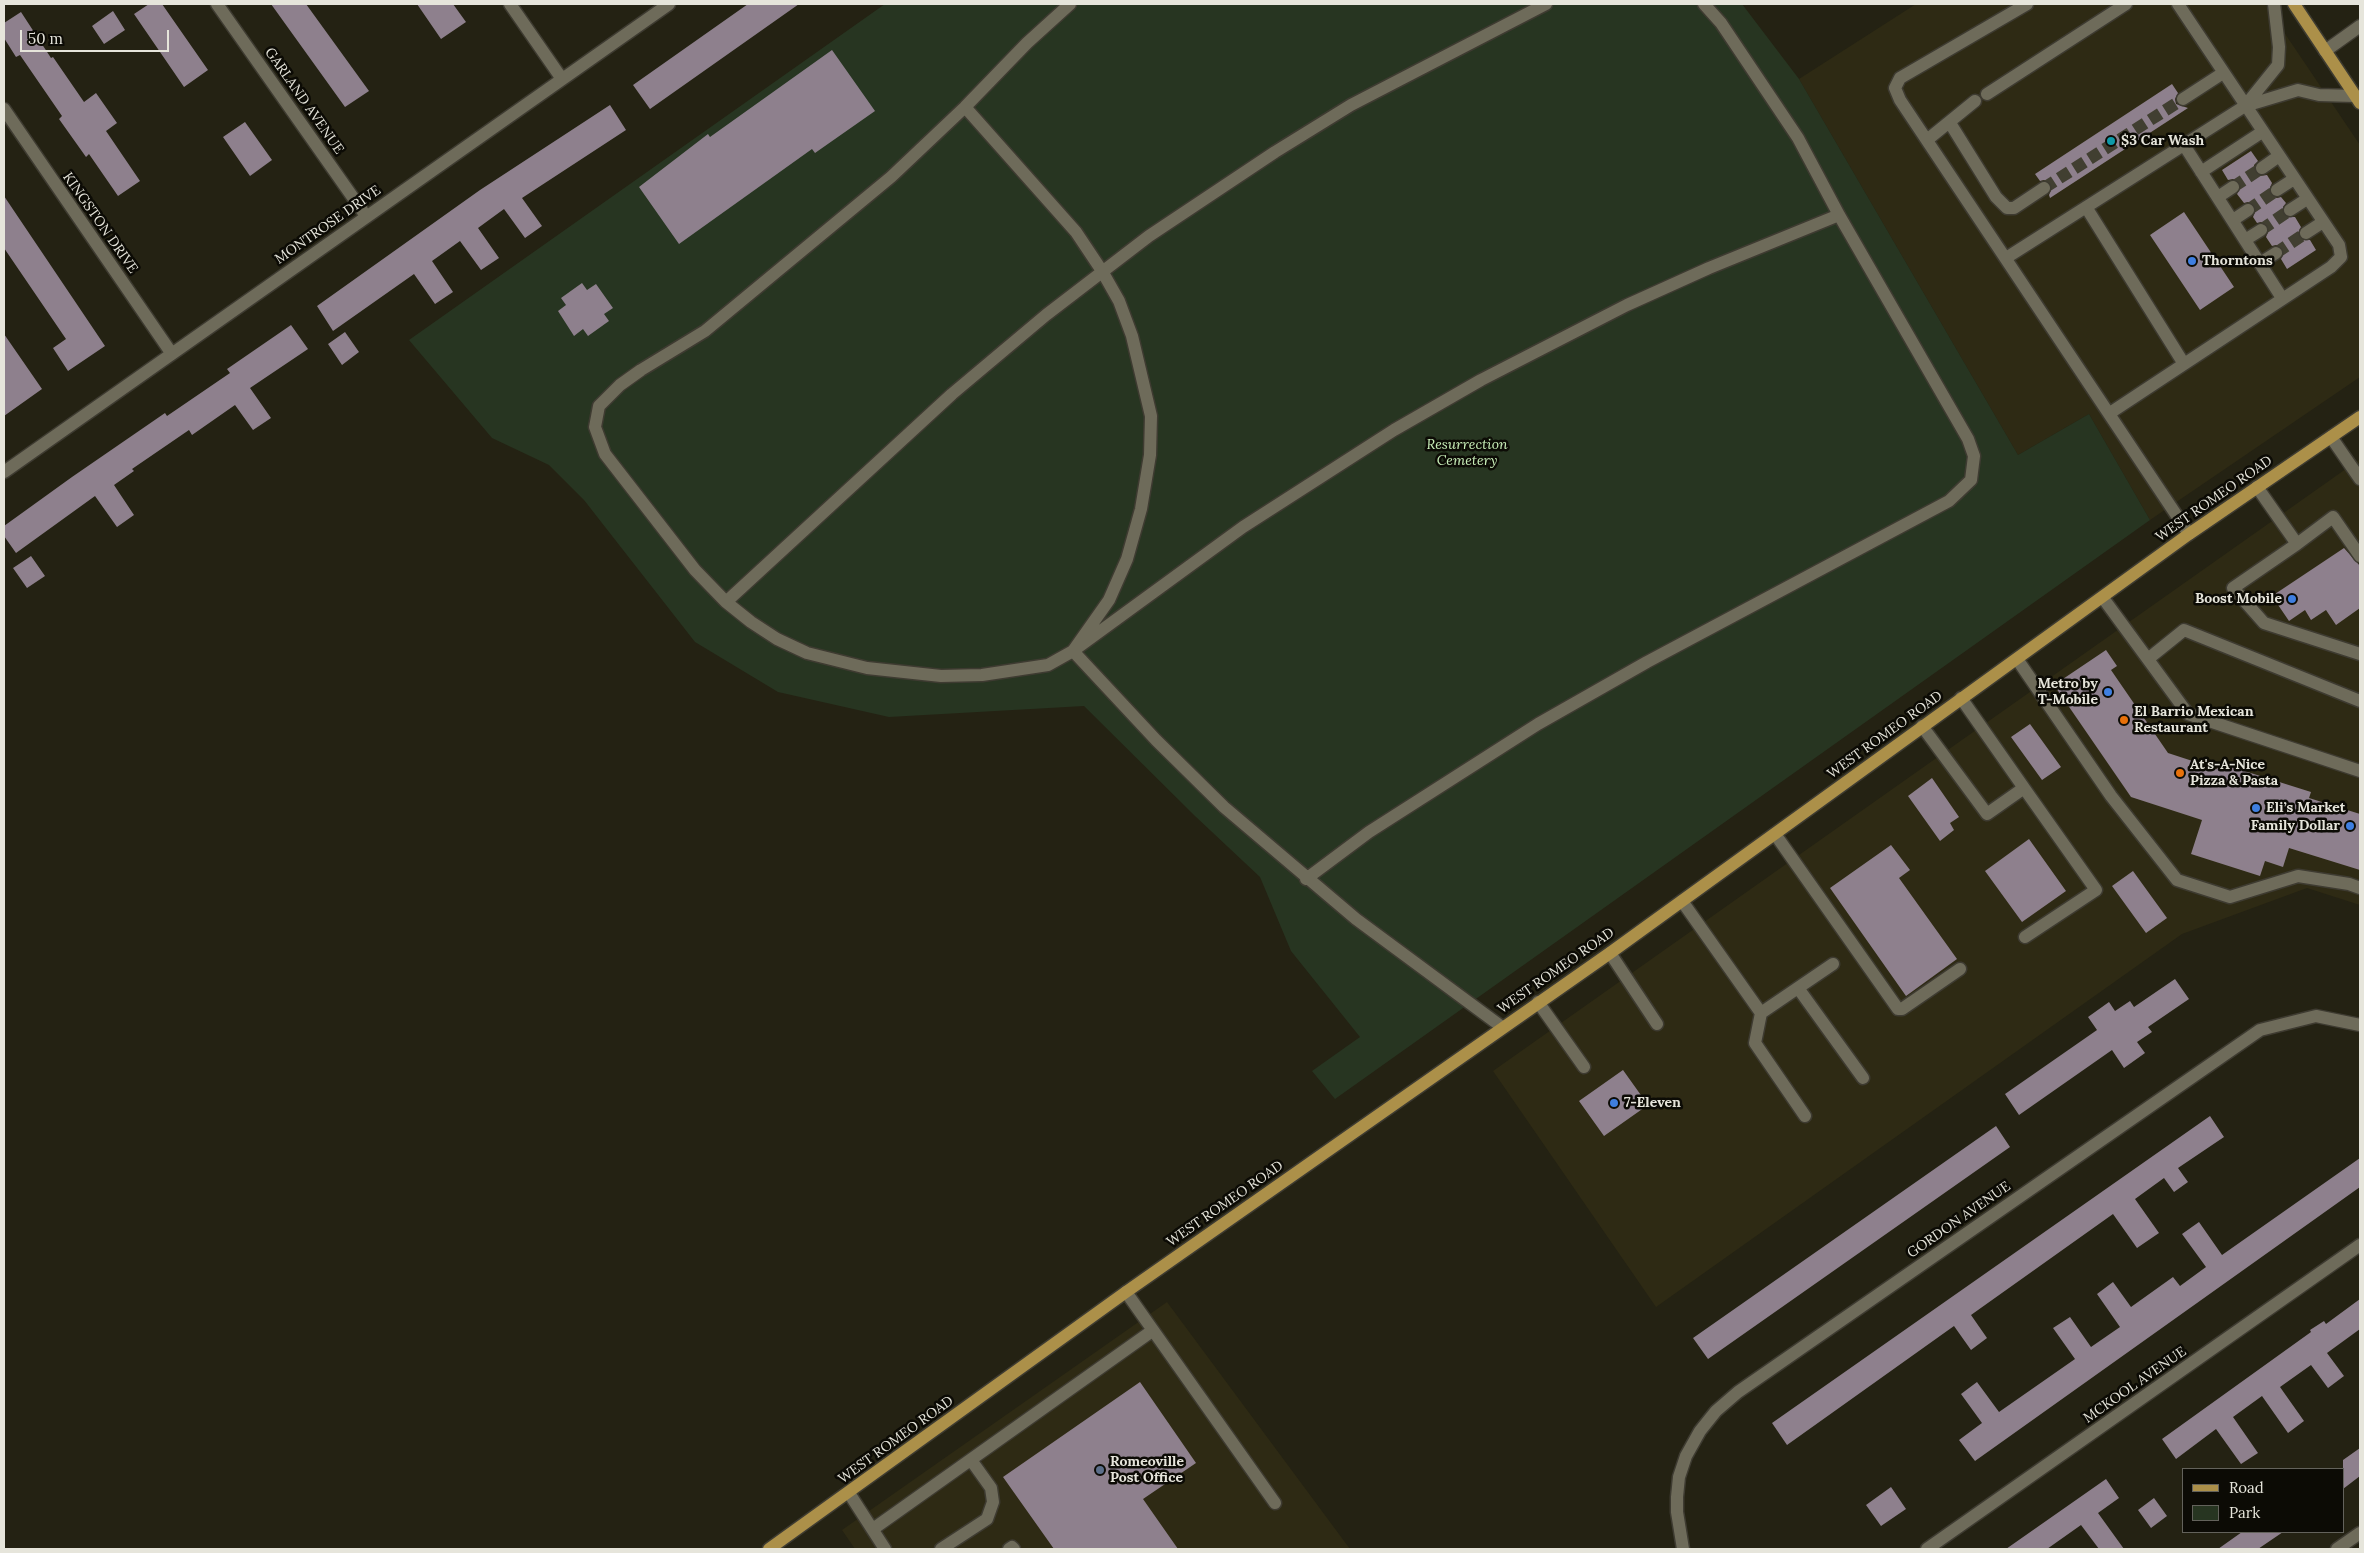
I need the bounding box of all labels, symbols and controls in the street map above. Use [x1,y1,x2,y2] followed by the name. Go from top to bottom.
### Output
[22,20,171,52] scale bar
[28,29,63,48] text: 50 m
[261,45,347,157] street label: GARLAND AVENUE
[2121,133,2204,149] place label: $3 Car Wash
[2105,135,2117,147] marker: $3 Car Wash
[59,169,141,277] street label: KINGSTON DRIVE
[272,182,384,268] street label: MONTROSE DRIVE
[2202,253,2273,269] place label: Thorntons
[2186,255,2198,267] marker: Thorntons
[1426,437,1508,470] park label: Resurrection Cemetery
[2153,452,2275,546] street label: WEST ROMEO ROAD
[2195,591,2282,607] place label: Boost Mobile
[2286,593,2298,605] marker: Boost Mobile
[2038,676,2098,709] place label: Metro by T-Mobile
[2102,686,2114,698] marker: Metro by T-Mobile
[1824,688,1946,782] street label: WEST ROMEO ROAD
[2134,704,2254,736] place label: El Barrio Mexican Restaurant
[2118,714,2130,726] marker: El Barrio Mexican Restaurant
[2190,757,2278,790] place label: At's-A-Nice Pizza & Pasta
[2174,767,2186,779] marker: At's-A-Nice Pizza & Pasta
[2266,800,2346,816] place label: Eli’s Market
[2250,802,2262,814] marker: Eli’s Market
[2251,818,2340,834] place label: Family Dollar
[2344,820,2356,832] marker: Family Dollar
[1495,924,1617,1018] street label: WEST ROMEO ROAD
[1624,1095,1681,1111] place label: 7-Eleven
[1608,1097,1620,1109] marker: 7-Eleven
[1164,1157,1286,1251] street label: WEST ROMEO ROAD
[1904,1178,2014,1262] street label: GORDON AVENUE
[2080,1343,2190,1427] street label: MCKOOL AVENUE
[835,1393,957,1487] street label: WEST ROMEO ROAD
[1110,1454,1184,1486] place label: Romeoville Post Office
[1094,1464,1106,1476] marker: Romeoville Post Office
[2182,1468,2344,1533] legend
[2229,1478,2264,1497] text: Road
[2229,1503,2260,1522] text: Park

